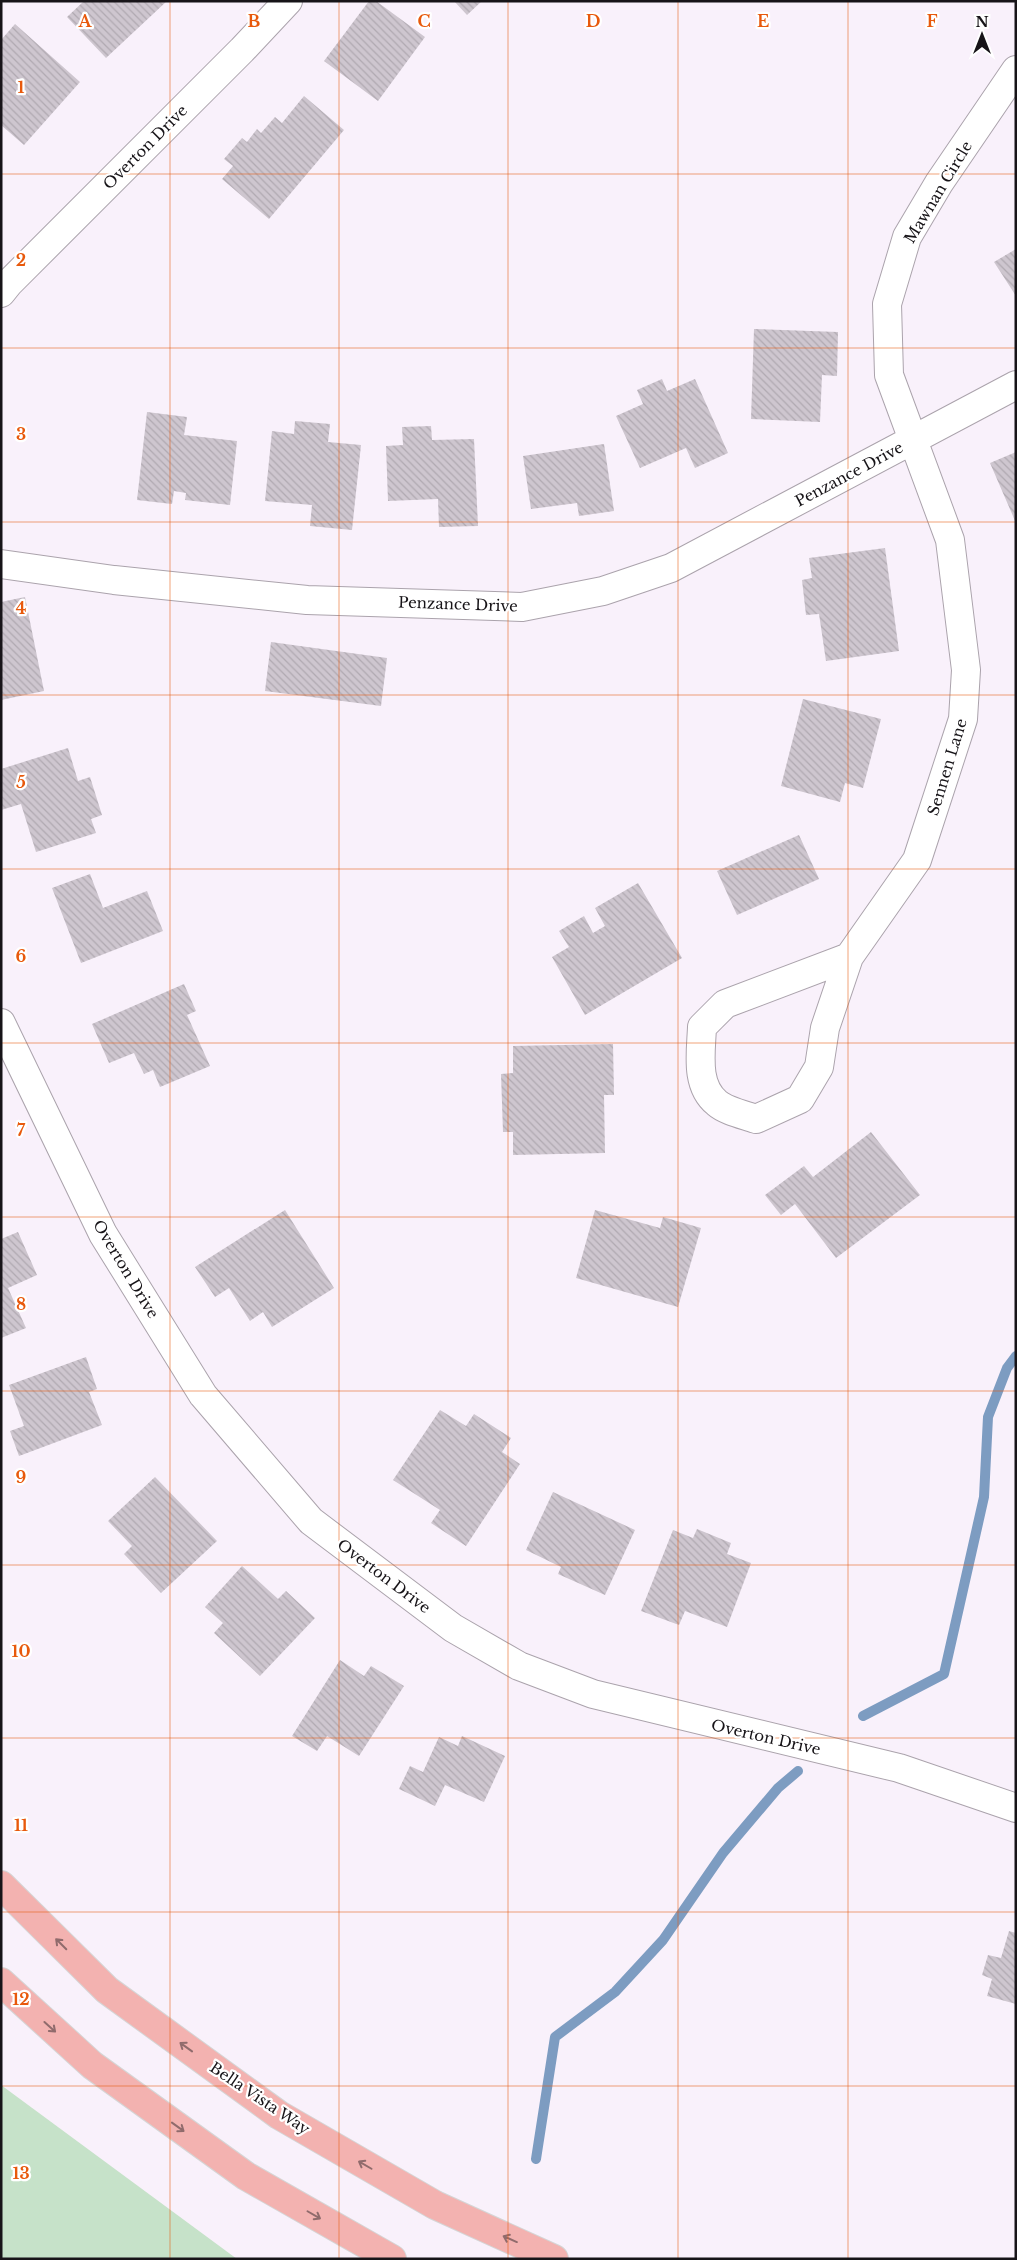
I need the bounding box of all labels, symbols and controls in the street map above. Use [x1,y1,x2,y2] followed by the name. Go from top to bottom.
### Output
[957,10,1007,60] north arrow
[78,11,93,31] text: A
[248,11,261,31] text: B
[417,11,431,31] text: C
[586,11,600,31] text: D
[757,11,769,31] text: E
[926,11,938,31] text: F
[975,13,989,31] text: N
[18,77,25,97] text: 1
[99,101,191,193] street label: Overton Drive
[900,137,976,247] street label: Mawnan Circle
[16,250,26,270] text: 2
[16,424,26,444] text: 3
[792,438,906,510] street label: Penzance Drive
[398,592,518,616] street label: Penzance Drive
[16,598,26,618] text: 4
[923,716,971,818] street label: Sennen Lane
[16,772,26,792] text: 5
[16,946,27,966] text: 6
[17,1120,26,1140] text: 7
[89,1216,163,1322] street label: Overton Drive
[16,1294,26,1314] text: 8
[16,1467,27,1487] text: 9
[334,1535,434,1617] street label: Overton Drive
[11,1641,31,1661] text: 10
[709,1715,823,1759] street label: Overton Drive
[14,1815,28,1835] text: 11
[55,1938,67,1950] one-way arrow
[12,1989,30,2009] text: 12
[44,2021,57,2033] one-way arrow
[179,2042,193,2052] one-way arrow
[206,2058,314,2139] street label: Bella Vista Way
[171,2122,185,2132] one-way arrow
[359,2159,373,2169] one-way arrow
[12,2163,30,2183] text: 13
[307,2210,321,2220] one-way arrow
[503,2233,518,2243] one-way arrow

